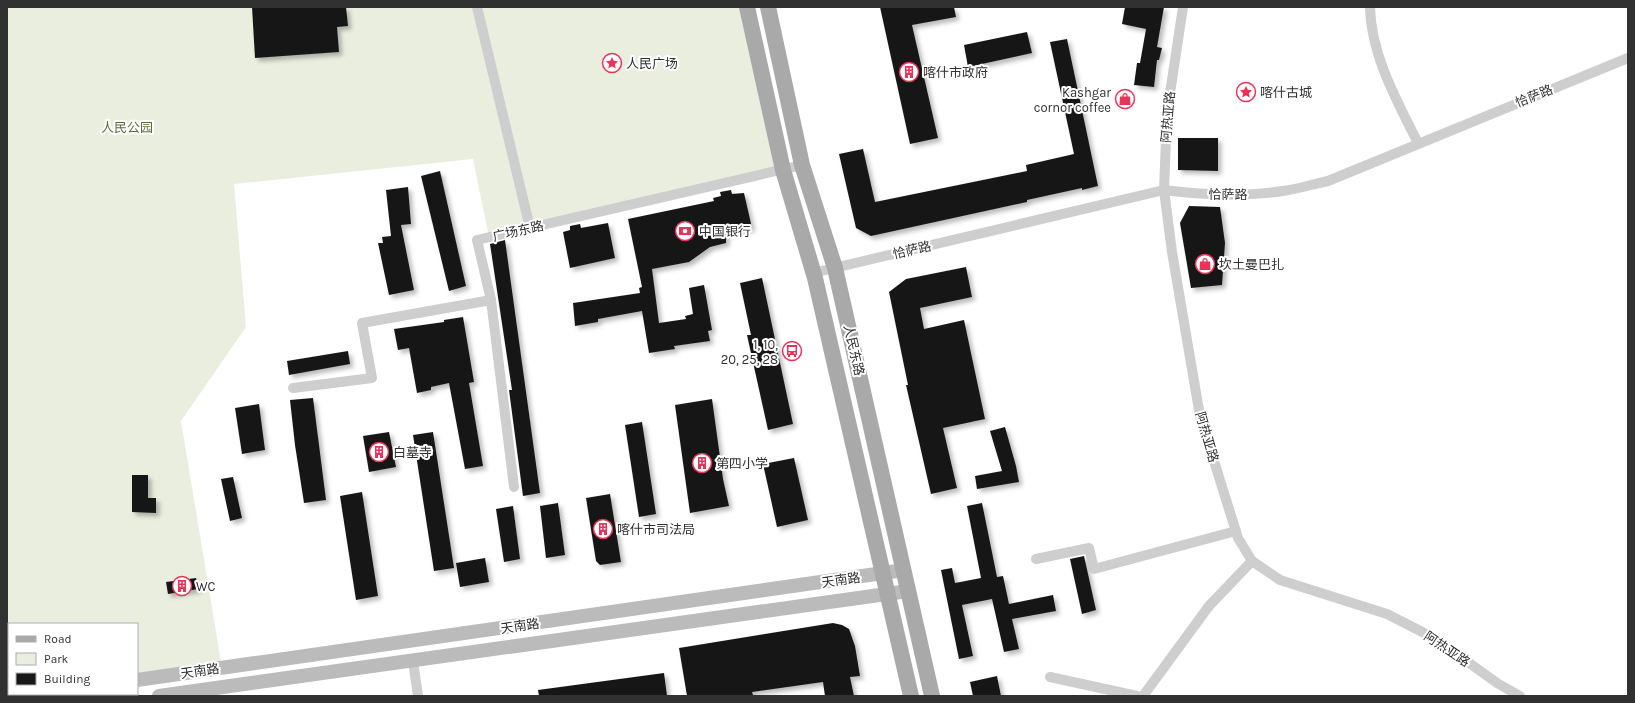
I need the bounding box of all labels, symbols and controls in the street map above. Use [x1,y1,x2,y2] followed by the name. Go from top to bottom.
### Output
[601,52,623,74] place icon: 人民广场
[626,56,678,71] place label: 人民广场
[898,61,920,83] building icon: 喀什市政府
[923,65,988,80] place label: 喀什市政府
[1235,81,1257,103] place icon: 喀什古城
[1513,82,1555,110] street label: 恰萨路
[1034,85,1111,115] place label: Kashgar cornor coffee
[1260,85,1312,100] place label: 喀什古城
[1114,88,1136,110] shop icon: Kashgar cornor coffee
[1158,90,1178,144] street label: 阿热亚路
[101,120,153,135] park label: 人民公园
[1208,187,1248,202] street label: 恰萨路
[491,218,545,244] street label: 广场东路
[674,220,696,242] bank icon: 中国银行
[699,224,751,239] place label: 中国银行
[891,238,933,262] street label: 恰萨路
[1194,253,1216,275] shop icon: 坎土曼巴扎
[1219,257,1284,272] place label: 坎土曼巴扎
[841,323,867,377] street label: 人民东路
[721,337,778,367] place label: 1, 10, 20, 25, 28
[781,340,803,362] bus stop icon: 1, 10, 20, 25, 28
[1193,410,1221,464] street label: 阿热亚路
[368,441,390,463] building icon: 白墓寺
[393,445,432,460] place label: 白墓寺
[691,452,713,474] building icon: 第四小学
[716,456,768,471] place label: 第四小学
[592,518,614,540] building icon: 喀什市司法局
[617,522,695,537] place label: 喀什市司法局
[821,570,861,590] street label: 天南路
[171,575,193,597] building icon: WC
[196,579,216,594] place label: WC
[500,616,540,636] street label: 天南路
[8,623,138,695] legend
[1421,628,1473,670] street label: 阿热亚路
[44,632,72,646] text: Road
[44,652,69,666] text: Park
[180,661,220,681] street label: 天南路
[44,672,91,686] text: Building

